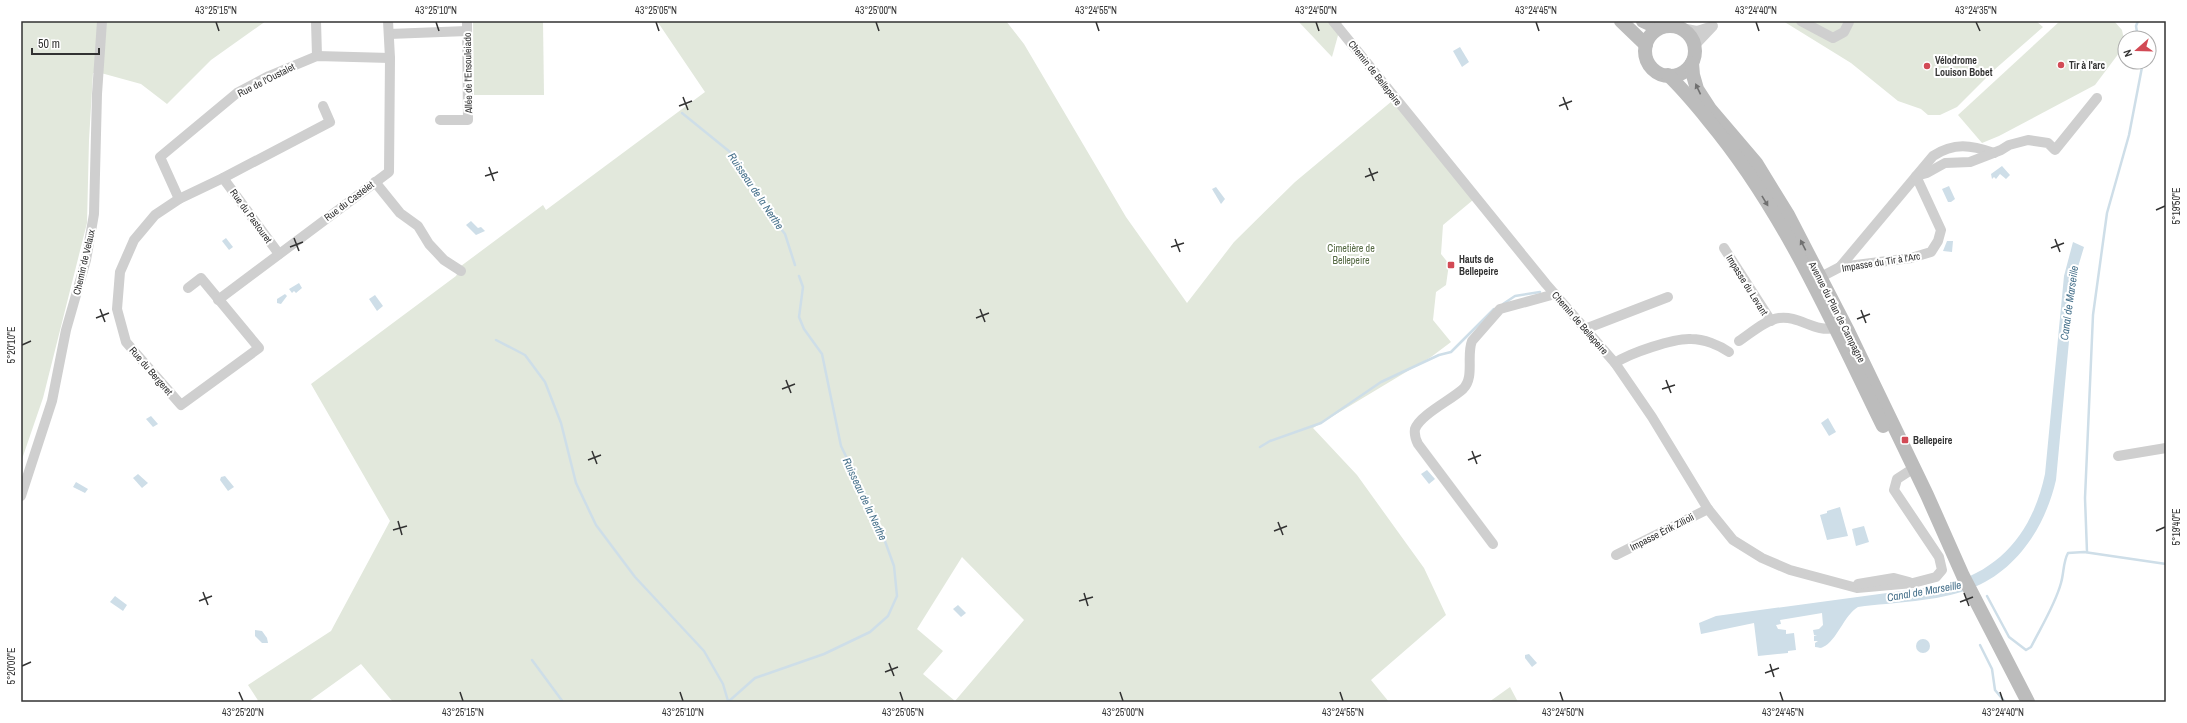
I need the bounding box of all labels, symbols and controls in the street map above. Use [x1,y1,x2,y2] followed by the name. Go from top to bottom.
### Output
[195,4,237,17] text: 43°25'15"N
[415,4,457,17] text: 43°25'10"N
[635,4,677,17] text: 43°25'05"N
[855,4,897,17] text: 43°25'00"N
[1075,4,1117,17] text: 43°24'55"N
[1295,4,1337,17] text: 43°24'50"N
[1515,4,1557,17] text: 43°24'45"N
[1735,4,1777,17] text: 43°24'40"N
[1955,4,1997,17] text: 43°24'35"N
[32,30,99,56] scale bar
[2117,30,2157,70] north arrow
[461,32,475,115] street label: Allée de l'Ensouleiado
[38,36,60,52] text: 50 m
[1345,38,1405,109] street label: Chemin de Bellepeire
[2120,48,2135,59] text: N
[1935,54,1993,79] place label: Vélodrome Louison Bobet
[2069,59,2105,72] place label: Tir à l'arc
[235,60,298,100] street label: Rue de l'Oustalet
[2056,60,2066,70] marker: Tir à l'arc
[1922,61,1932,71] marker: Vélodrome Louison Bobet
[1695,83,1701,94] one-way arrow
[725,150,787,232] water label: Ruisseau de la Nerthe
[322,178,377,224] street label: Rue du Castelet
[227,186,275,246] street label: Rue du Pastouret
[2170,188,2183,224] text: 5°19'50"E
[1762,195,1769,207] one-way arrow
[70,227,98,296] street label: Chemin de Velaux
[1800,240,1806,251] one-way arrow
[1327,242,1375,267] park label: Cimetière de Bellepeire
[1841,249,1921,275] street label: Impasse du Tir à l'Arc
[1723,252,1771,318] street label: Impasse du Levant
[1459,253,1499,278] place label: Hauts de Bellepeire
[1805,258,1868,365] street label: Avenue du Plan de Campagne
[1446,260,1456,270] marker: Hauts de Bellepeire
[2057,265,2081,341] water label: Canal de Marseille
[1549,289,1611,358] street label: Chemin de Bellepeire
[5,327,18,363] text: 5°20'10"E
[126,344,176,399] street label: Rue du Bergeret
[1913,434,1953,447] place label: Bellepeire
[1900,435,1910,445] marker: Bellepeire
[840,455,890,543] water label: Ruisseau de la Nerthe
[2170,509,2183,545] text: 5°19'40"E
[1628,510,1696,554] street label: Impasse Érik Zilioli
[1886,578,1962,604] water label: Canal de Marseille
[5,648,18,684] text: 5°20'00"E
[222,706,264,719] text: 43°25'20"N
[442,706,484,719] text: 43°25'15"N
[662,706,704,719] text: 43°25'10"N
[882,706,924,719] text: 43°25'05"N
[1102,706,1144,719] text: 43°25'00"N
[1322,706,1364,719] text: 43°24'55"N
[1542,706,1584,719] text: 43°24'50"N
[1762,706,1804,719] text: 43°24'45"N
[1982,706,2024,719] text: 43°24'40"N

